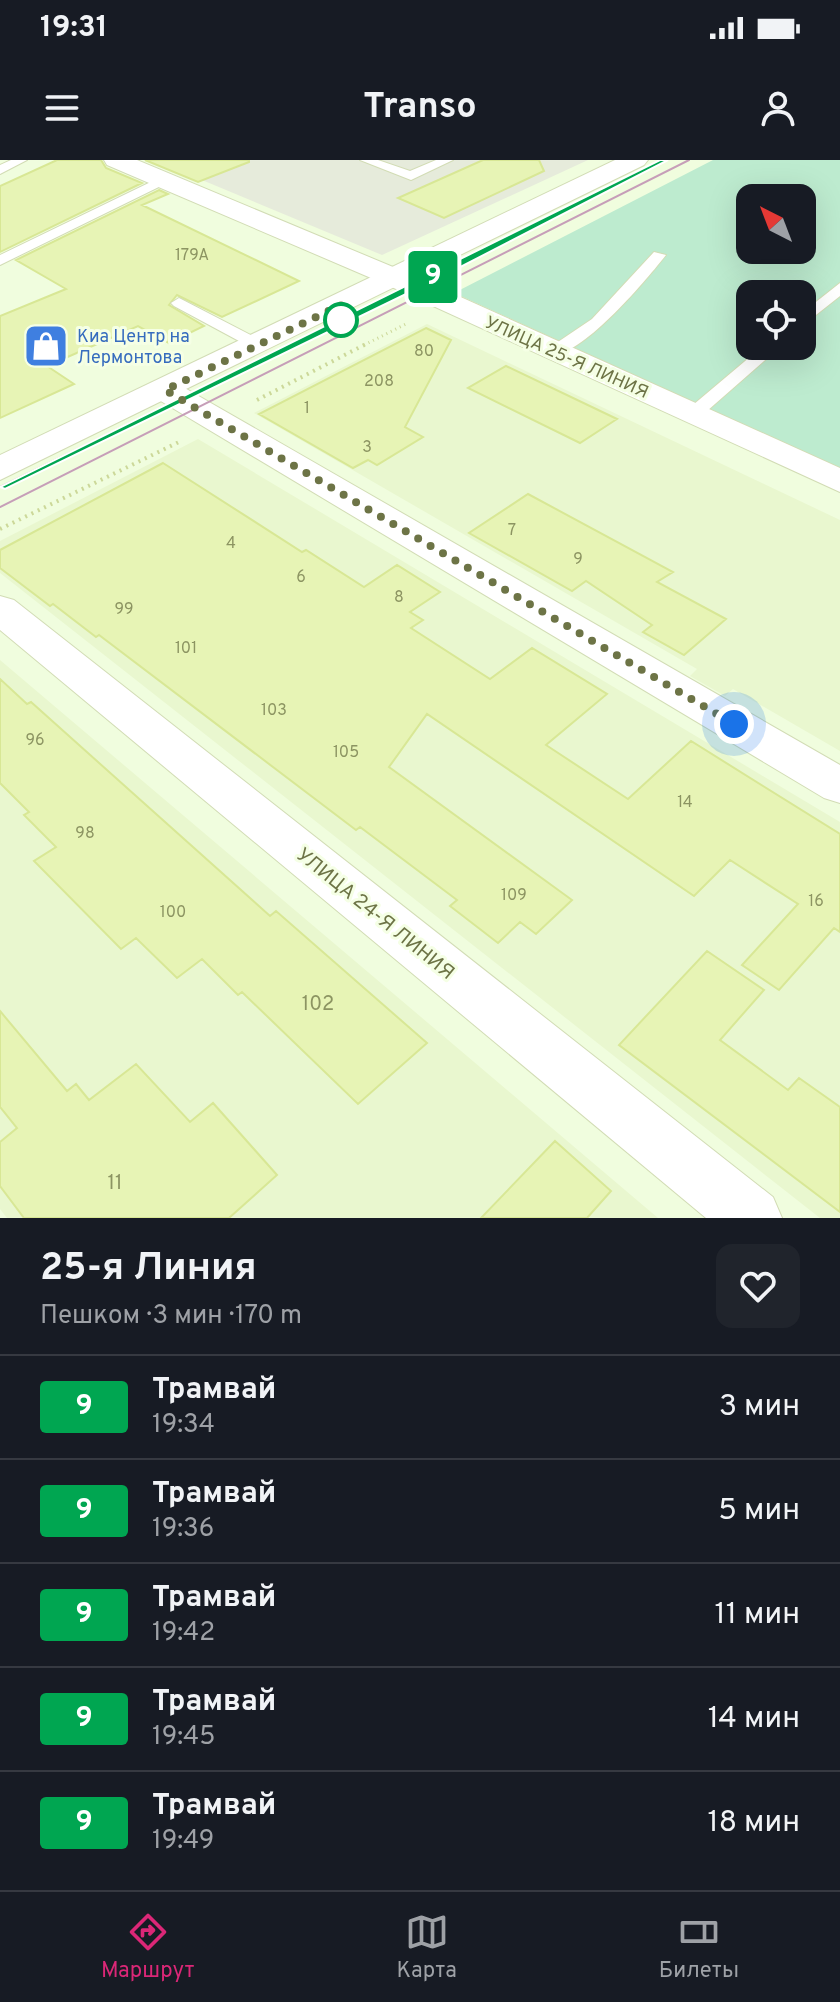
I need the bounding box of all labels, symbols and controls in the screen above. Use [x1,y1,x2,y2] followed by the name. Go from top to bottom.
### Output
[40,10,108,47] text: 19:31
[363,85,477,131] text: Transo
[40,86,84,130] icon: menu
[756,86,800,130] icon: person
[736,184,816,264] north arrow
[736,184,816,360] map controls
[175,246,209,266] house number: 179А
[407,251,459,303] line badge: 9
[424,259,442,295] text: 9
[736,280,816,360] button: locate
[324,303,358,337] unlabelled marker
[481,312,652,405] street label: УЛИЦА 25-Я ЛИНИЯ
[22,322,70,370] shop icon: Киа Центр на Лермонтова
[77,326,190,370] place label: Киа Центр на Лермонтова
[414,342,434,362] house number: 80
[364,372,394,392] house number: 208
[304,399,310,419] house number: 1
[362,438,372,458] house number: 3
[508,521,516,541] house number: 7
[226,534,236,554] house number: 4
[573,550,583,570] house number: 9
[296,568,306,588] house number: 6
[394,588,404,608] house number: 8
[114,600,134,620] house number: 99
[175,639,197,659] house number: 101
[261,701,287,721] house number: 103
[714,704,754,744] your location
[25,731,45,751] house number: 96
[333,743,359,763] house number: 105
[677,793,693,813] house number: 14
[75,824,95,844] house number: 98
[290,843,459,986] street label: УЛИЦА 24-Я ЛИНИЯ
[501,886,527,906] house number: 109
[808,892,824,912] house number: 16
[160,903,186,923] house number: 100
[302,992,334,1018] house number: 102
[108,1171,122,1197] house number: 11
[716,1244,800,1328] button: heart
[40,1245,257,1294] text: 25-я Линия
[40,1300,302,1333] text: Пешком · 3 мин · 170 m
[152,1372,276,1409] text: Трамвай
[75,1389,93,1425] text: 9
[719,1389,800,1426] text: 3 мин
[152,1409,215,1442] text: 19:34
[152,1476,276,1513] text: Трамвай
[75,1493,93,1529] text: 9
[718,1493,800,1530] text: 5 мин
[152,1513,214,1546] text: 19:36
[152,1580,276,1617] text: Трамвай
[75,1597,93,1633] text: 9
[715,1597,800,1634] text: 11 мин
[152,1617,215,1650] text: 19:42
[152,1684,276,1721] text: Трамвай
[75,1701,93,1737] text: 9
[708,1701,800,1738] text: 14 мин
[152,1721,215,1754] text: 19:45
[152,1788,276,1825] text: Трамвай
[75,1805,93,1841] text: 9
[707,1805,800,1842] text: 18 мин
[152,1825,214,1858] text: 19:49
[101,1910,195,1985] tab: Маршрут
[397,1910,457,1985] tab: Карта
[659,1910,739,1985] tab: Билеты

